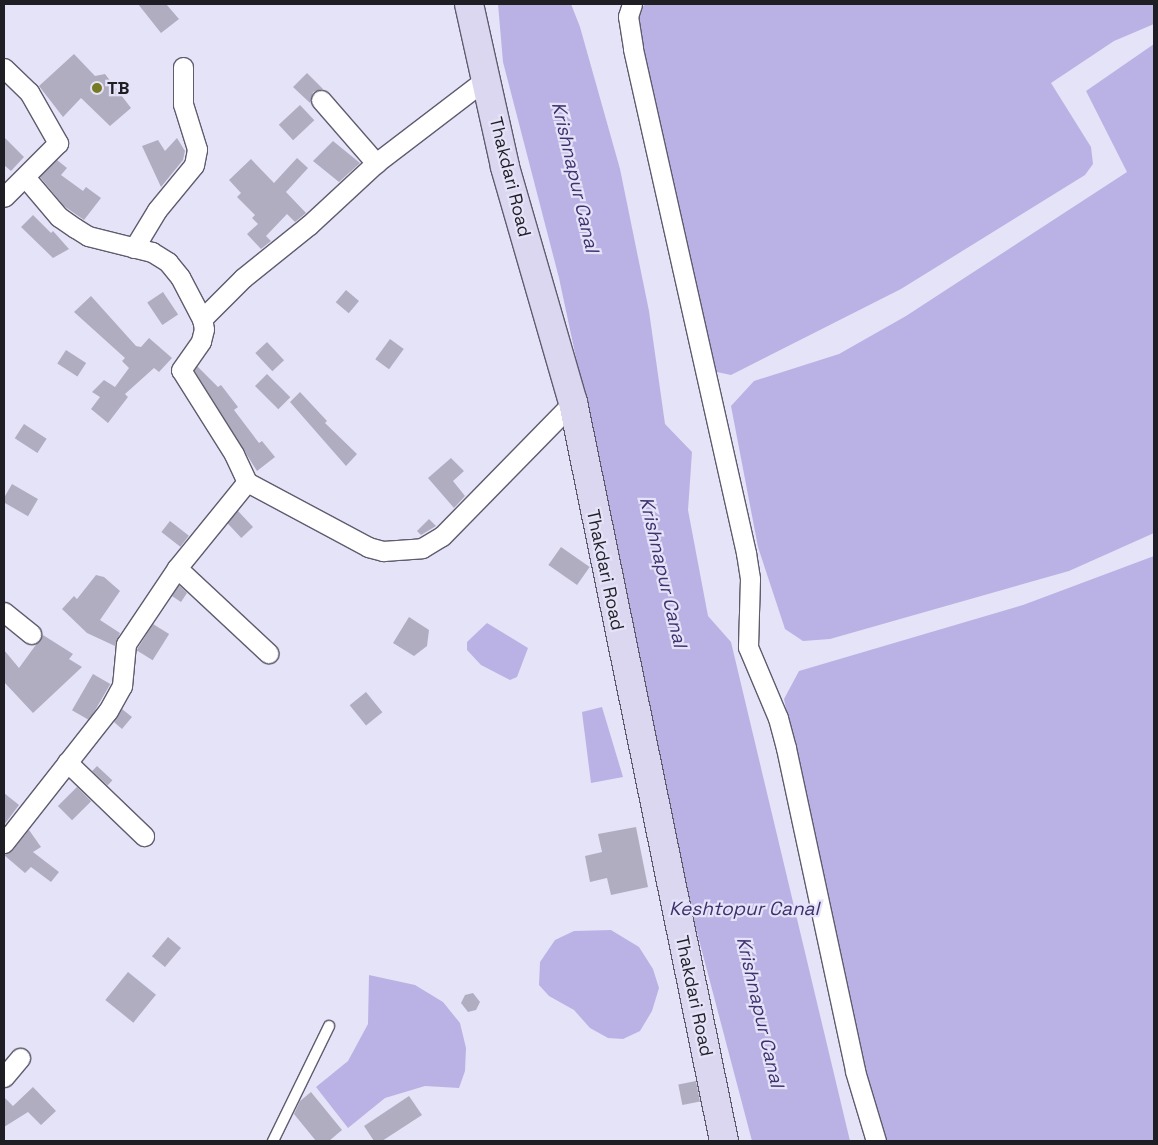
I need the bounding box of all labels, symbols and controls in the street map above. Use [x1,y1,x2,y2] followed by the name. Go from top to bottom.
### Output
[107,77,130,99] place label: TB
[91,82,103,94] marker: TB
[547,99,603,255] water label: Krishnapur Canal
[485,115,535,239] street label: Thakdari Road
[635,494,691,650] water label: Krishnapur Canal
[582,508,628,632] street label: Thakdari Road
[669,898,819,920] water label: Keshtopur Canal
[671,934,717,1058] street label: Thakdari Road
[732,934,788,1090] water label: Krishnapur Canal

